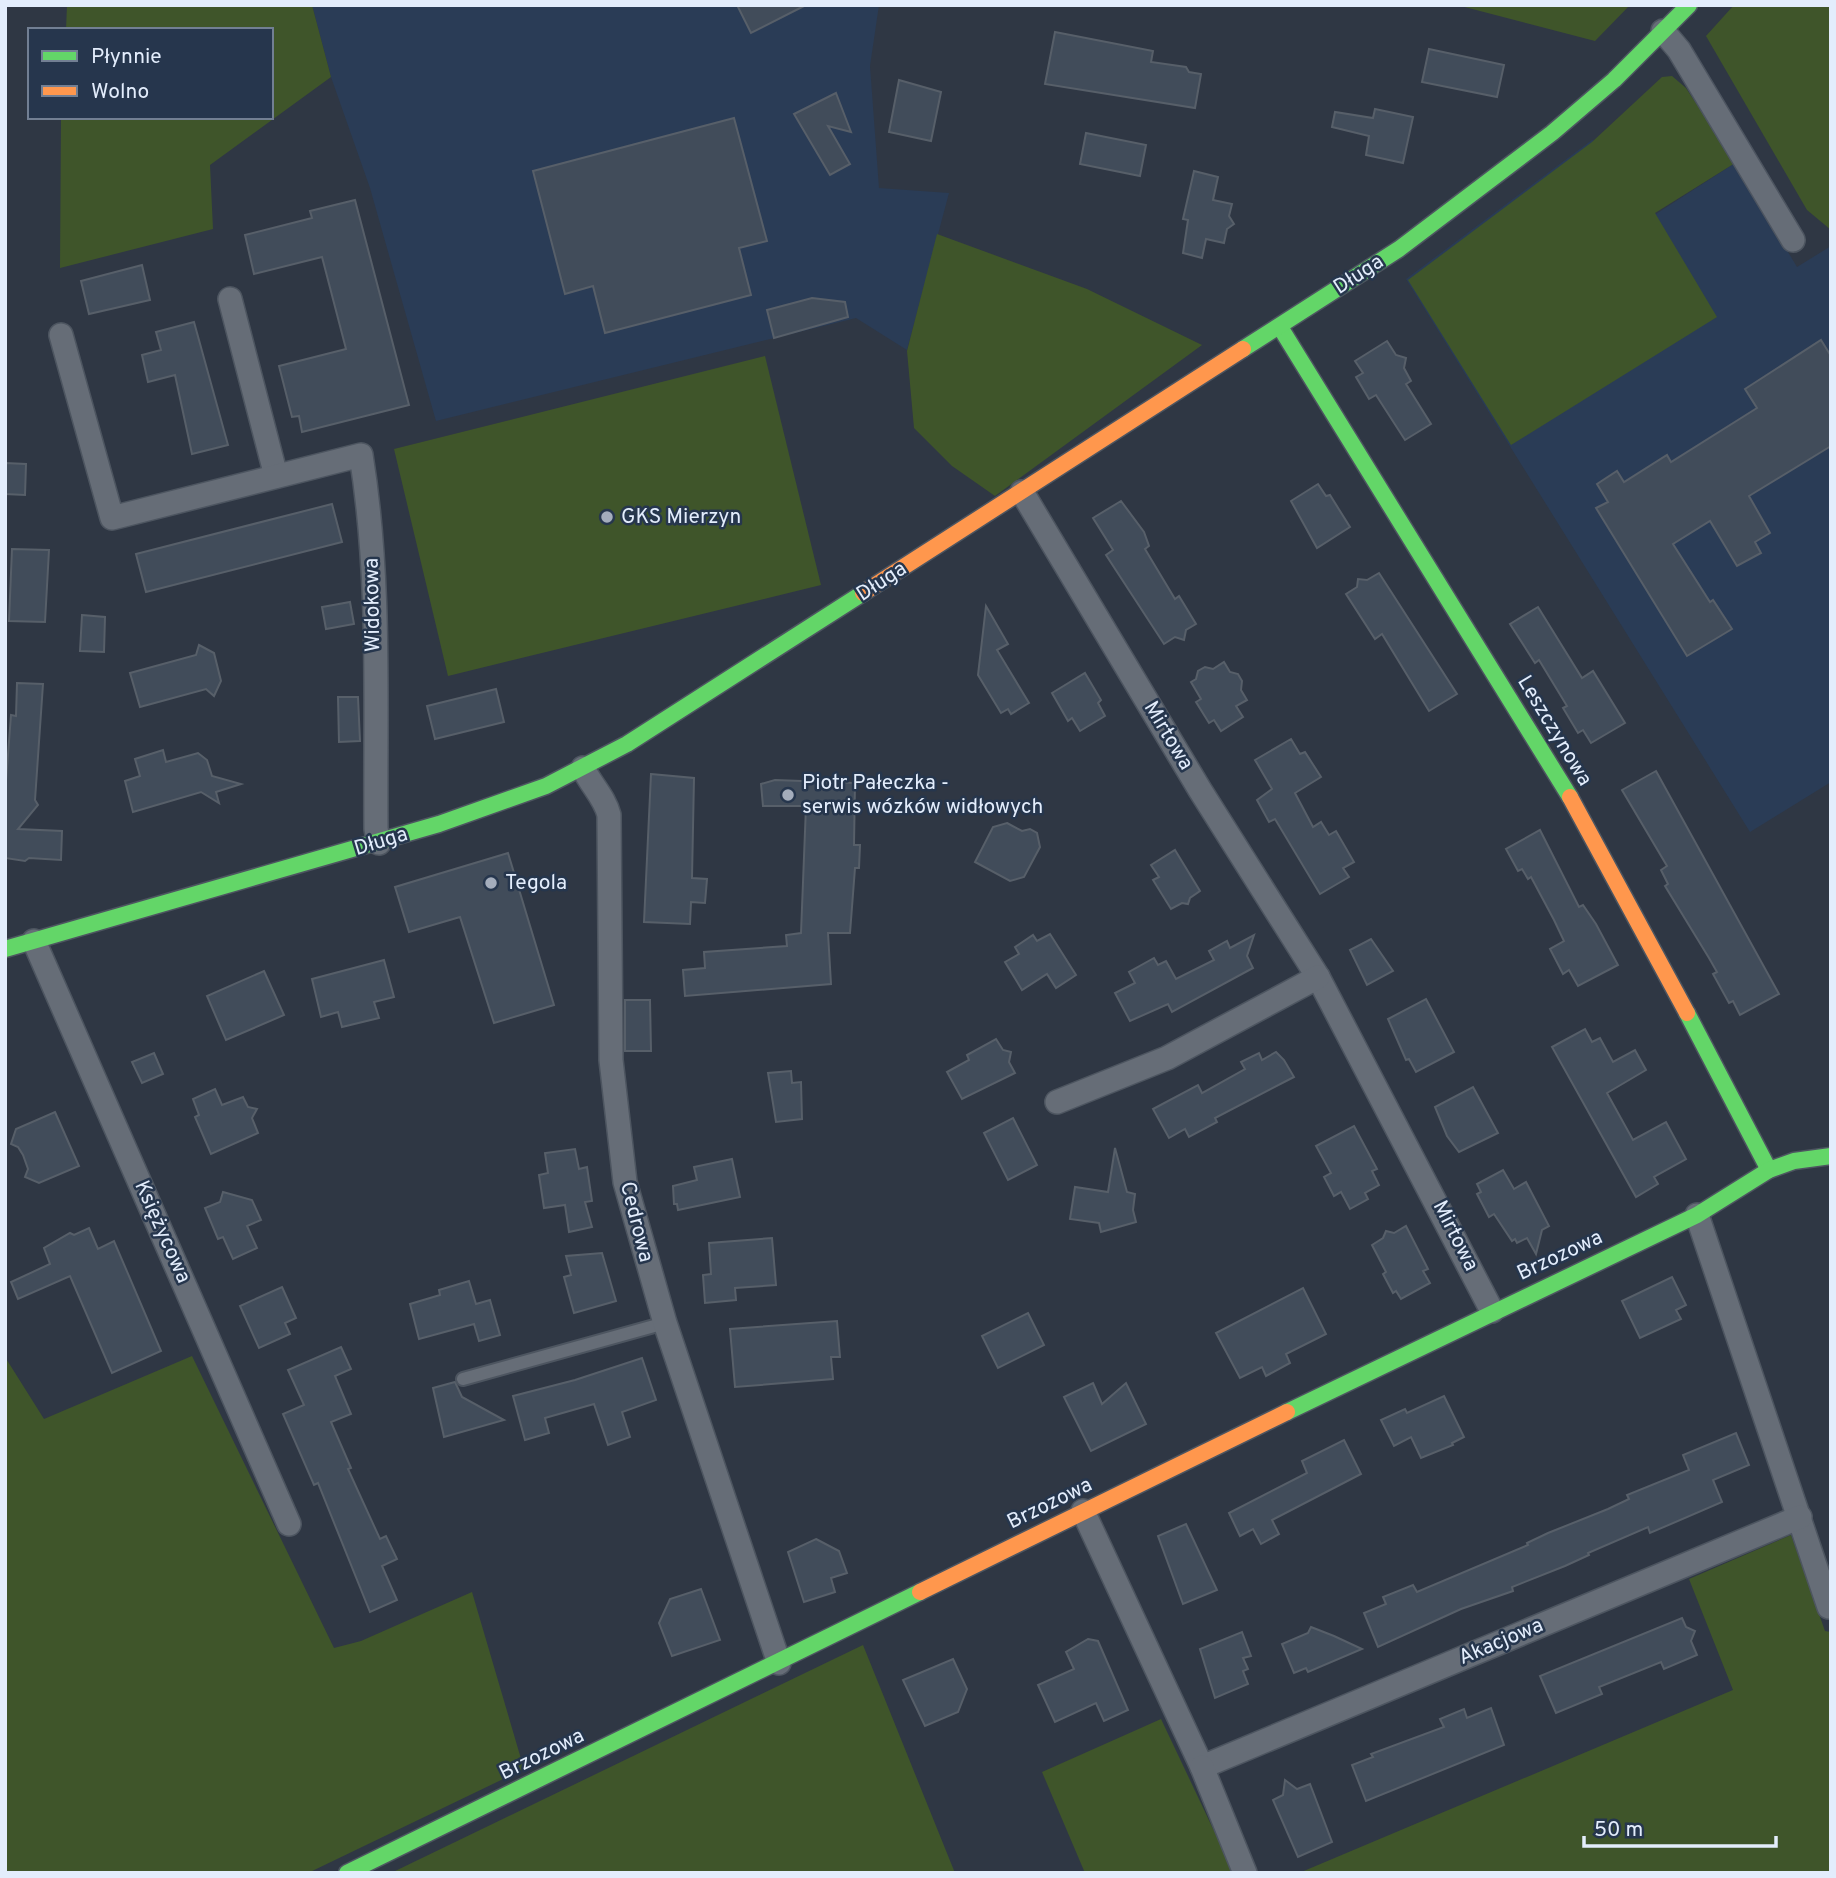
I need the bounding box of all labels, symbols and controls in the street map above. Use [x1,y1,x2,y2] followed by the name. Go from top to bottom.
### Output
[28,28,273,119] legend
[91,44,162,71] text: Płynnie
[91,79,149,106] text: Wolno
[1329,249,1389,301] street label: Długa
[621,504,741,531] place label: GKS Mierzyn
[599,509,615,525] marker: GKS Mierzyn
[852,556,912,608] street label: Długa
[359,558,387,652] street label: Widokowa
[1510,671,1598,791] street label: Leszczynowa
[1137,697,1199,775] street label: Mirtowa
[802,770,1043,821] place label: Piotr Pałeczka - serwis wózków widłowych
[780,787,796,803] marker: Piotr Pałeczka - serwis wózków widłowych
[351,821,411,863] street label: Długa
[505,870,567,897] place label: Tegola
[483,875,499,891] marker: Tegola
[127,1177,197,1287] street label: Księżycowa
[613,1179,659,1265] street label: Cedrowa
[1426,1196,1484,1276] street label: Mirtowa
[1513,1224,1607,1288] street label: Brzozowa
[1003,1472,1097,1536] street label: Brzozowa
[1455,1612,1547,1672] street label: Akacjowa
[495,1723,589,1787] street label: Brzozowa
[1584,1804,1776,1848] scale bar
[1594,1817,1643,1844] text: 50 m

